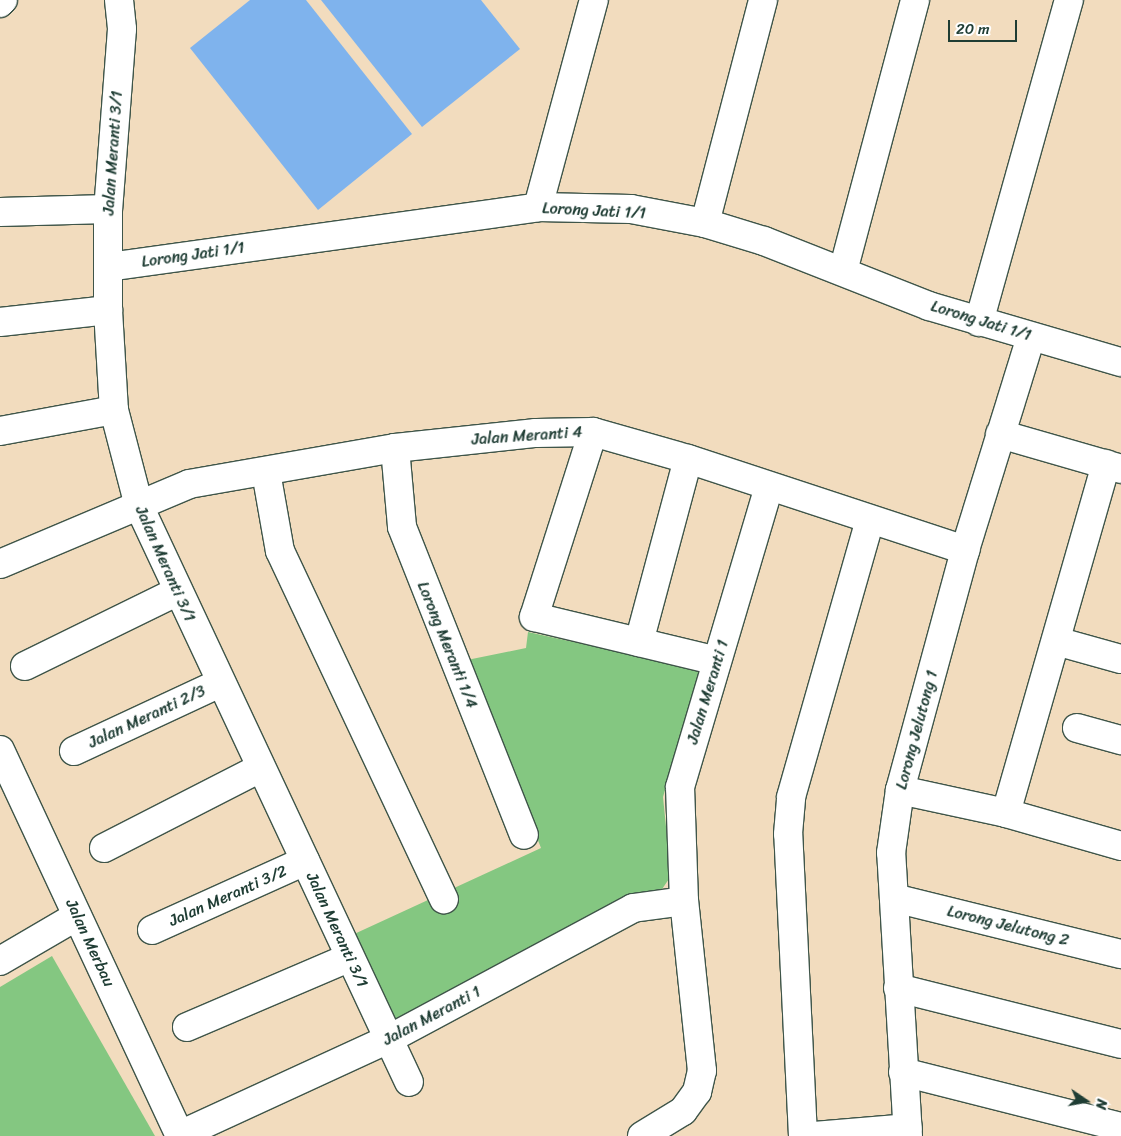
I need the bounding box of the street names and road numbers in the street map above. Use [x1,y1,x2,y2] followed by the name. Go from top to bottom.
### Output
[99,90,127,216] street label: Jalan Meranti 3/1
[542,199,646,223] street label: Lorong Jati 1/1
[140,238,246,272] street label: Lorong Jati 1/1
[929,297,1033,345] street label: Lorong Jati 1/1
[471,423,583,449] street label: Jalan Meranti 4
[131,503,199,625] street label: Jalan Meranti 3/1
[413,579,481,711] street label: Lorong Meranti 1/4
[683,638,733,746] street label: Jalan Meranti 1
[892,668,942,792] street label: Lorong Jelutong 1
[86,682,208,752] street label: Jalan Meranti 2/3
[166,862,290,930] street label: Jalan Meranti 3/2
[302,870,372,990] street label: Jalan Meranti 3/1
[61,896,119,990] street label: Jalan Merbau
[945,902,1071,950] street label: Lorong Jelutong 2
[380,982,484,1050] street label: Jalan Meranti 1

